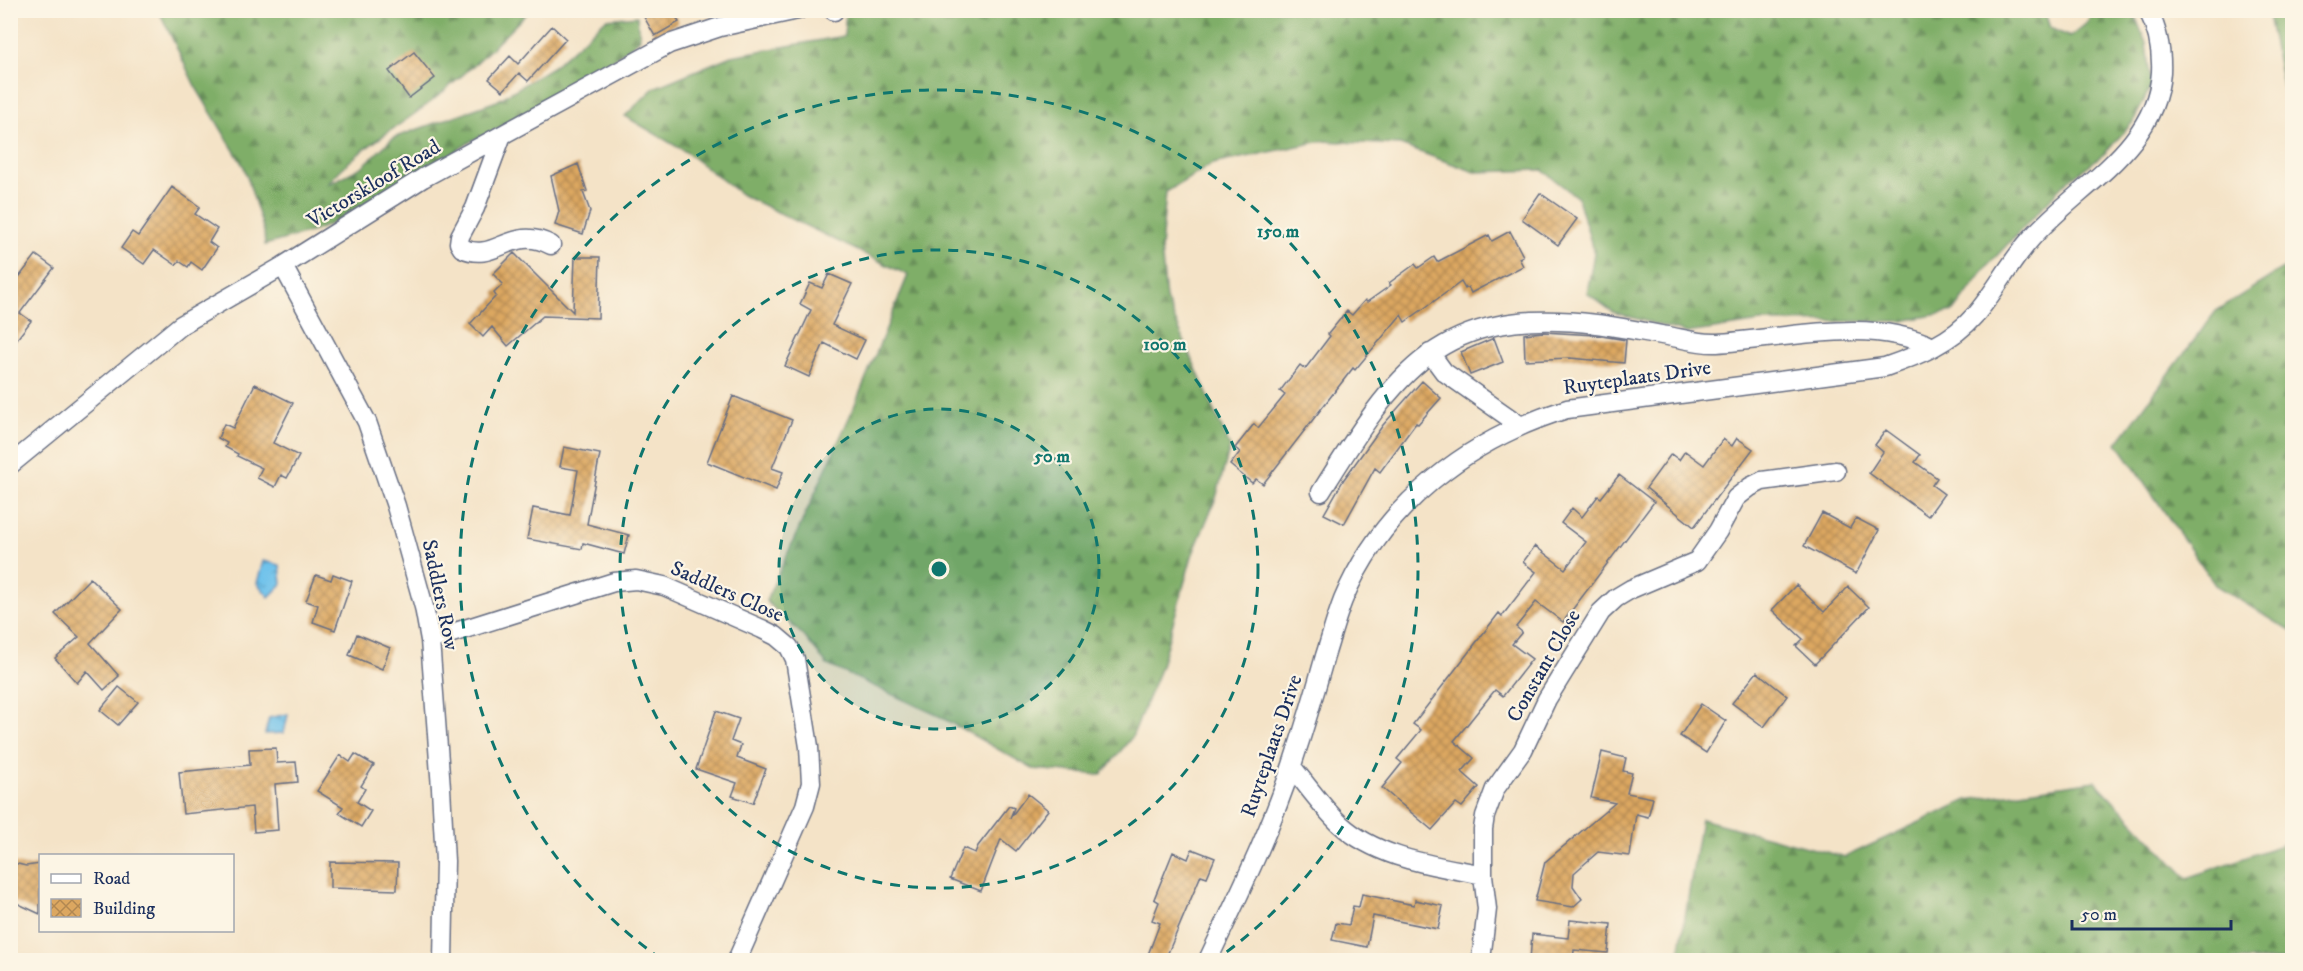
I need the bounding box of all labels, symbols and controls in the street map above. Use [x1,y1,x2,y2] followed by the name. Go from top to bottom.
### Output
[302,134,446,235] street label: Victorskloof Road
[1257,221,1300,243] text: 150 m
[1143,334,1187,356] text: 100 m
[1561,355,1713,401] street label: Ruyteplaats Drive
[1033,446,1070,468] text: 50 m
[416,537,465,653] street label: Saddlers Row
[666,555,788,629] street label: Saddlers Close
[929,559,949,579] centre of rings
[1501,605,1587,727] street label: Constant Close
[1235,671,1309,821] street label: Ruyteplaats Drive
[39,854,234,932] legend
[93,868,130,890] text: Road
[2072,893,2231,931] scale bar
[93,898,155,920] text: Building
[2081,904,2117,926] text: 50 m

